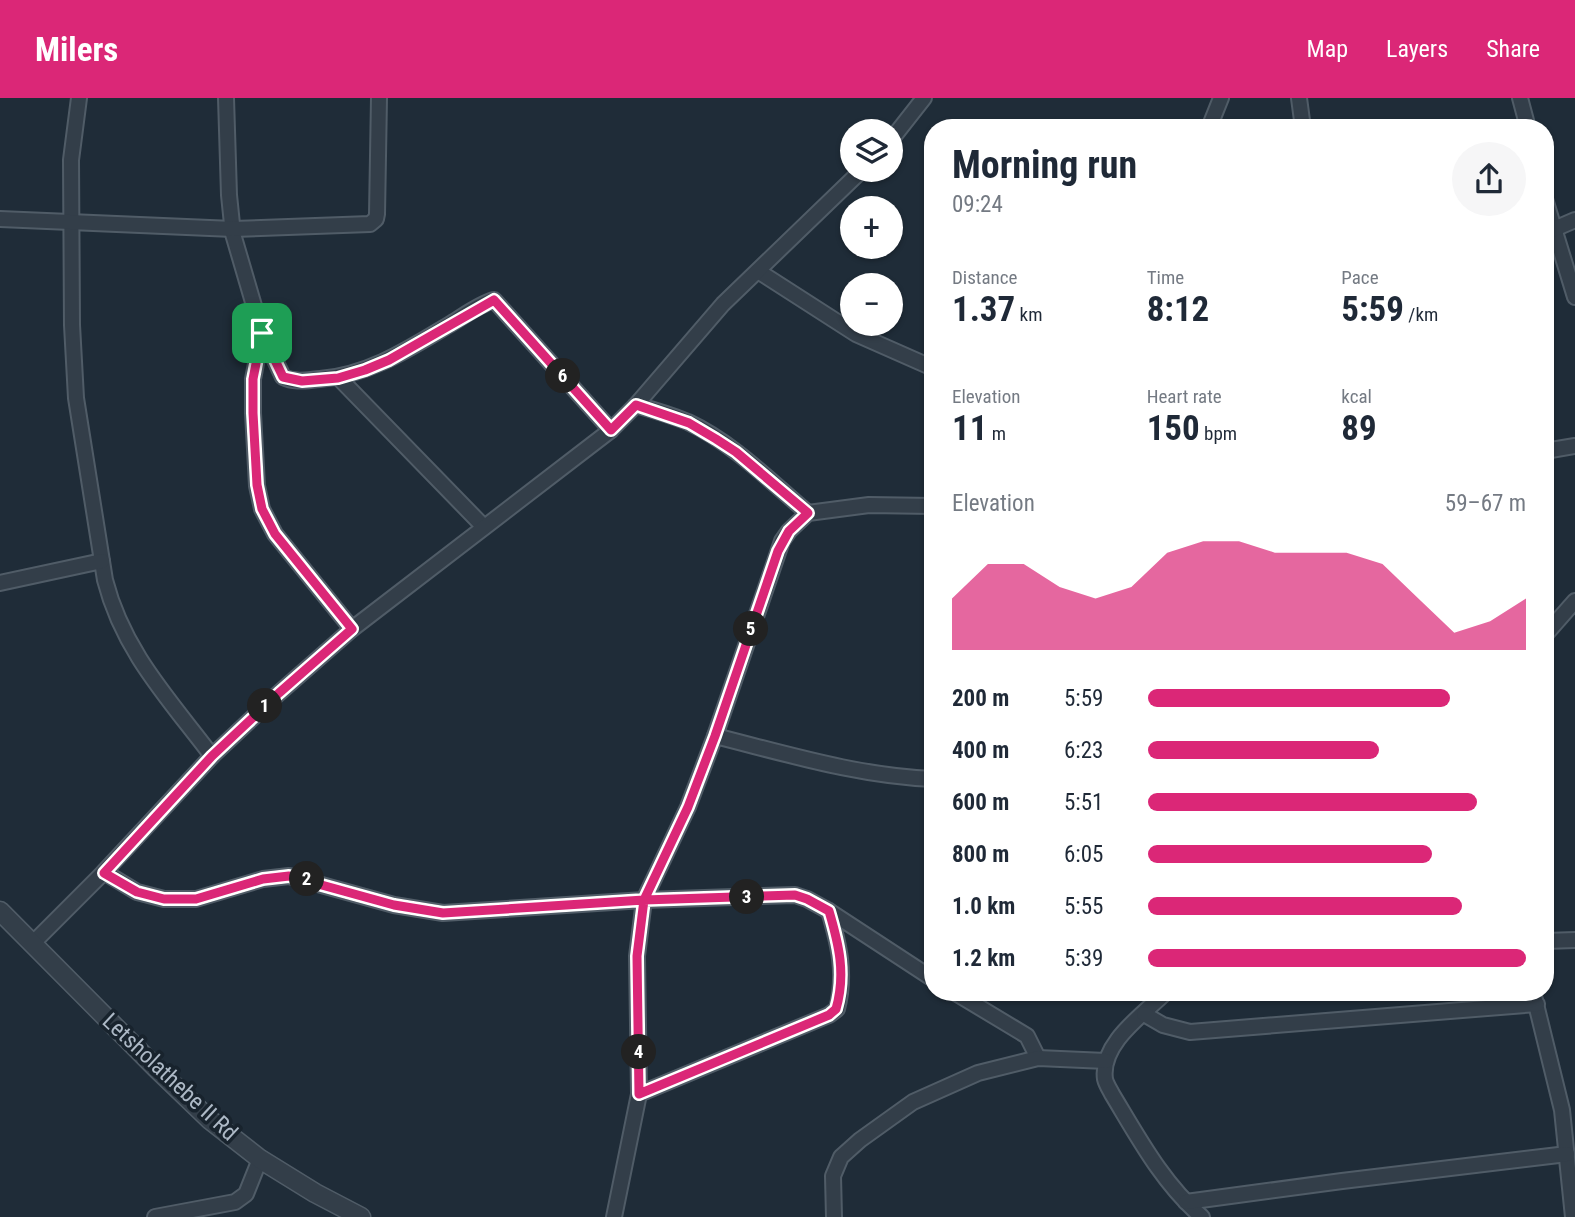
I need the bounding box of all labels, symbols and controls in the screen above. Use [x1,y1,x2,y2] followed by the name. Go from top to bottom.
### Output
[35,30,118,69] text: Milers
[1307,35,1348,63] text: Map
[1386,35,1448,63] text: Layers
[1486,35,1540,63] text: Share
[840,119,903,336] map controls
[840,119,903,182] button: layers
[1452,142,1526,216] button: share
[952,143,1137,187] text: Morning run
[952,191,1003,218] text: 09:24
[840,196,903,259] button: +
[952,266,1017,289] text: Distance
[1147,266,1184,289] text: Time
[1341,266,1379,289] text: Pace
[840,273,903,336] button: −
[952,289,1015,330] text: 1.37
[1147,289,1209,330] text: 8:12
[1341,289,1404,330] text: 5:59
[232,303,292,363] pin
[1015,303,1042,326] text: km
[1404,303,1438,326] text: /km
[243,314,281,352] icon: arrive
[546,358,580,394] pin: 6
[558,364,567,387] text: 6
[952,385,1020,408] text: Elevation
[1147,385,1222,408] text: Heart rate
[1341,385,1372,408] text: kcal
[952,408,987,449] text: 11
[1147,408,1200,449] text: 150
[1341,408,1377,449] text: 89
[987,422,1006,445] text: m
[1200,422,1237,445] text: bpm
[952,490,1035,517] text: Elevation
[1445,490,1526,517] text: 59–67 m
[734,612,768,646] pin: 5
[746,617,755,640] text: 5
[952,685,1009,712] text: 200 m
[1064,685,1103,712] text: 5:59
[247,688,282,724] pin: 1
[260,694,269,717] text: 1
[952,737,1009,764] text: 400 m
[1064,737,1103,764] text: 6:23
[952,789,1009,816] text: 600 m
[1064,789,1103,816] text: 5:51
[952,841,1009,868] text: 800 m
[1064,841,1103,868] text: 6:05
[290,862,324,896] pin: 2
[302,867,311,890] text: 2
[730,880,764,914] pin: 3
[742,885,751,908] text: 3
[952,893,1015,920] text: 1.0 km
[1064,893,1103,920] text: 5:55
[952,945,1015,972] text: 1.2 km
[1064,945,1103,972] text: 5:39
[97,1008,243,1146] street label: Letsholathebe II Rd
[622,1034,656,1070] pin: 4
[634,1040,643,1063] text: 4

